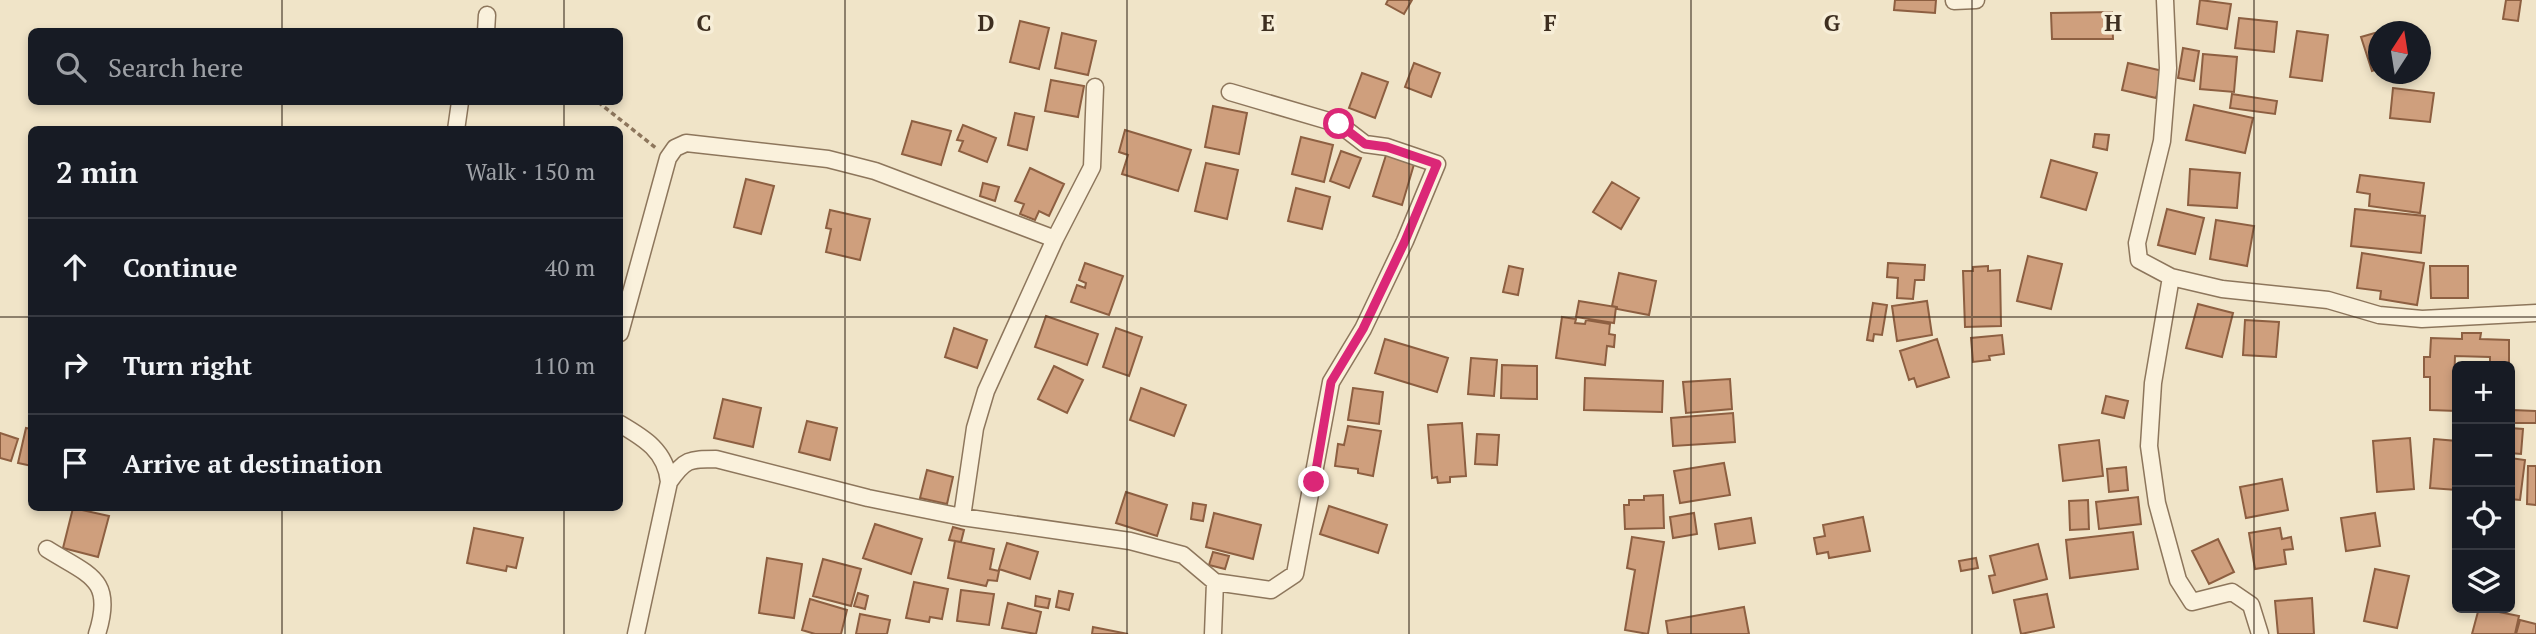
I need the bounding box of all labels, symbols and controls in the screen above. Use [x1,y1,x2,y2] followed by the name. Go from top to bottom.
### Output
[697,7,712,38] text: C
[978,7,995,38] text: D
[1261,7,1275,38] text: E
[1543,7,1557,38] text: F
[1824,7,1841,38] text: G
[2104,7,2122,38] text: H
[2368,21,2431,84] north arrow
[28,28,623,105] search box
[52,48,90,86] icon: search
[108,50,243,84] text: Search here
[1323,108,1354,139] route start
[56,152,138,192] text: 2 min
[466,156,595,187] text: Walk · 150 m
[56,248,94,286] icon: ahead
[123,250,237,284] text: Continue
[545,252,595,283] text: 40 m
[56,346,94,384] icon: right
[123,348,252,382] text: Turn right
[533,350,595,381] text: 110 m
[2452,361,2515,613] map controls
[2452,361,2515,424] button: +
[2452,424,2515,487] button: −
[56,444,94,482] icon: arrive
[123,446,382,480] text: Arrive at destination
[1298,466,1329,497] route end
[2452,487,2515,550] button: locate
[2452,550,2515,613] button: layers

